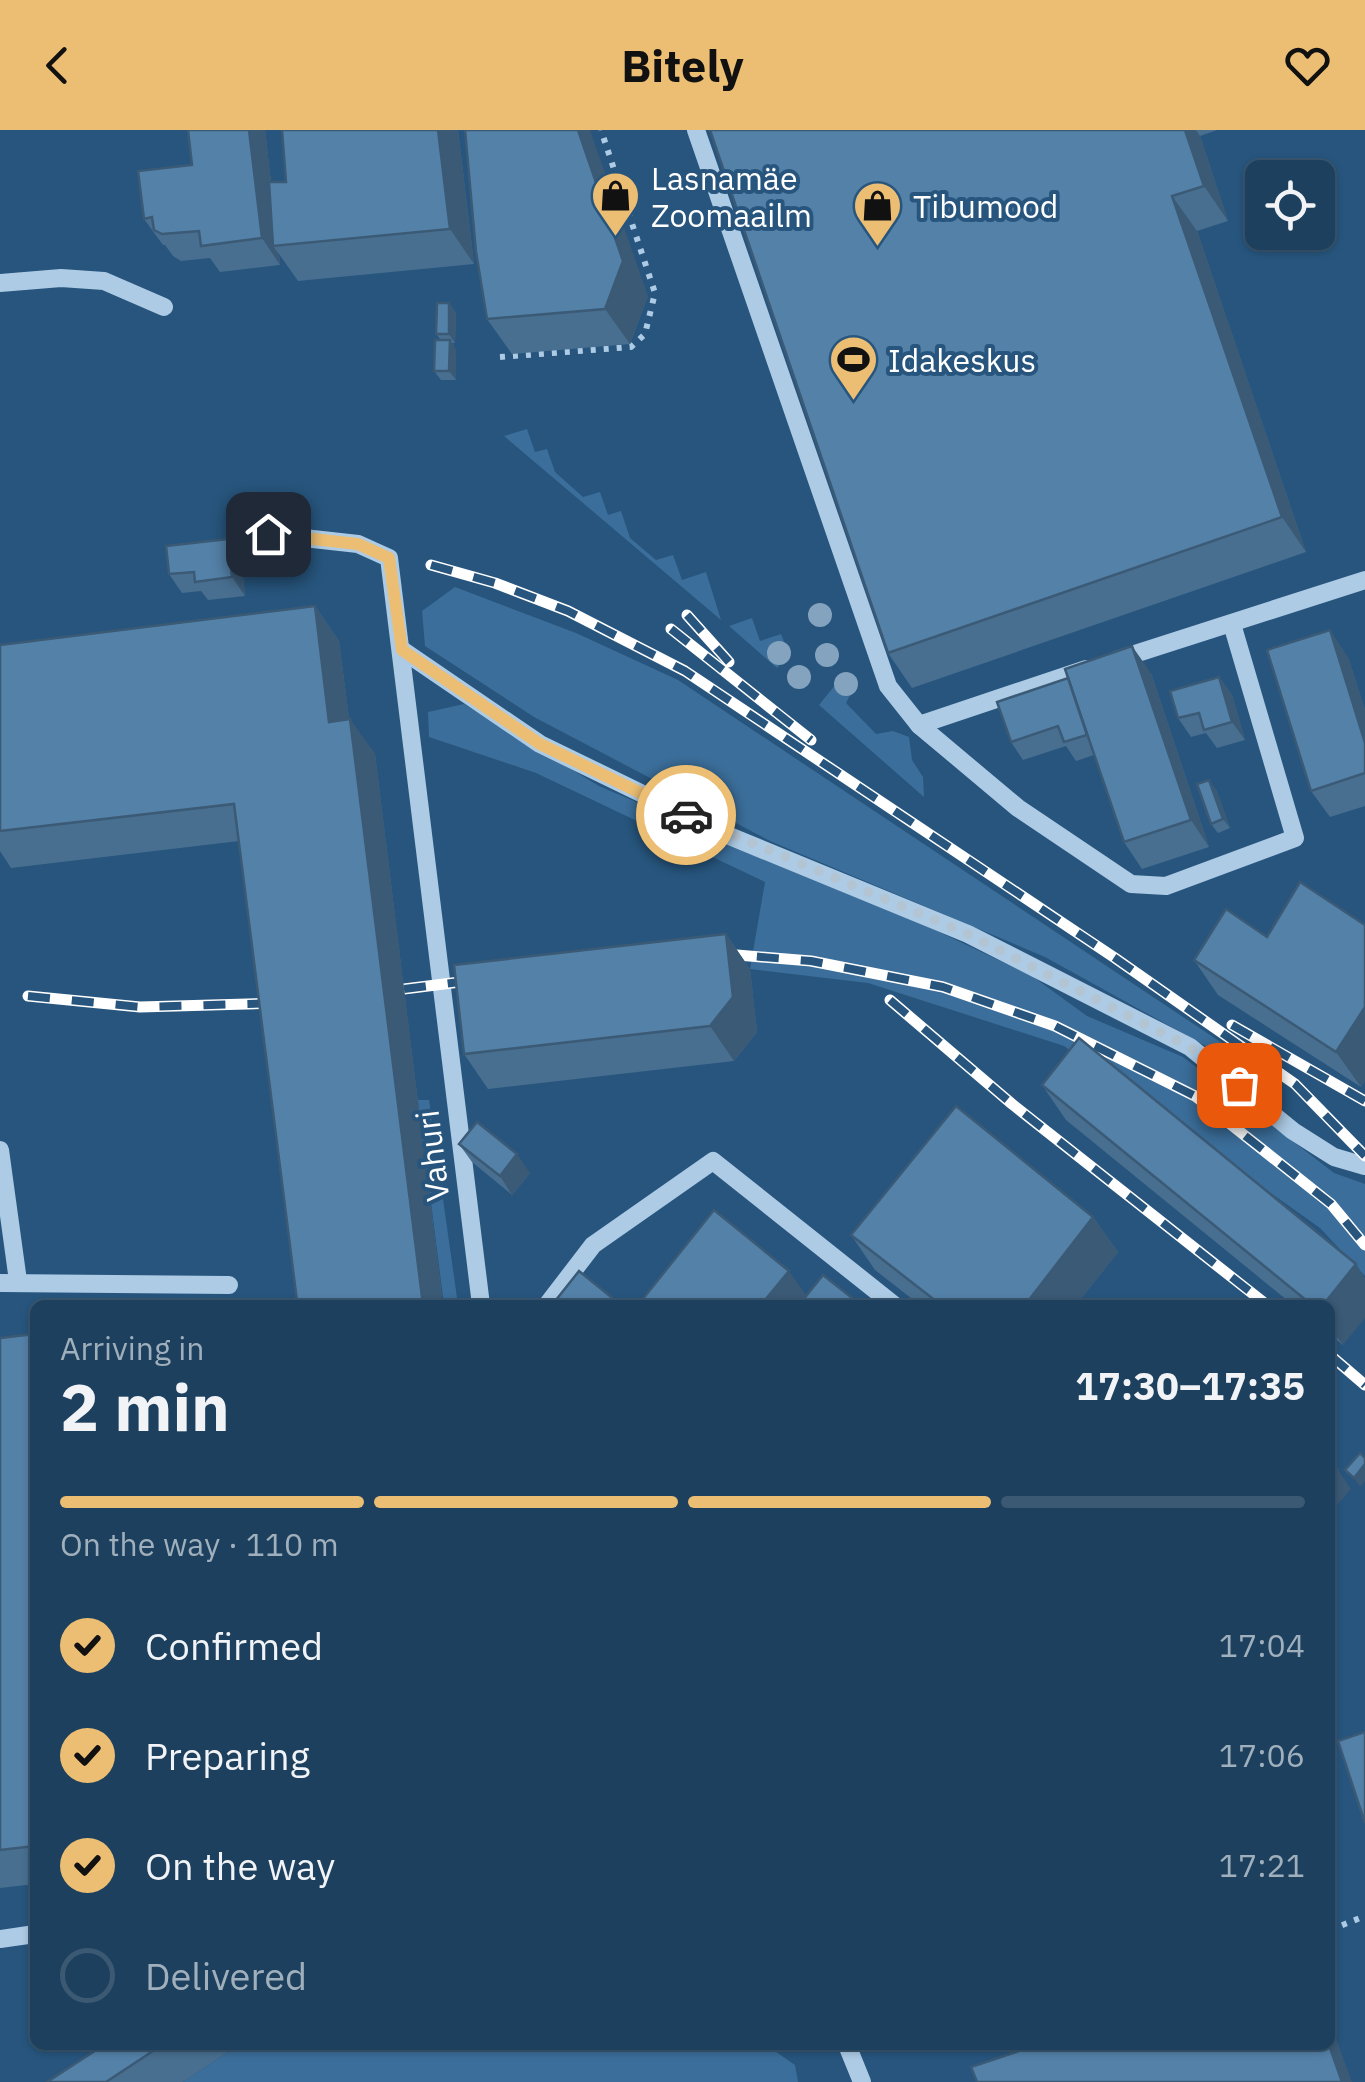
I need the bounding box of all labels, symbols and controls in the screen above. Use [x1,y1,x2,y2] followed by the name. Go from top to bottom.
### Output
[621,36,744,94] text: Bitely
[30,38,85,93] icon: back
[1280,38,1335,93] icon: heart
[651,157,812,236] place label: Lasnamäe Zoomaailm
[1245,160,1335,250] map controls
[1245,160,1335,250] button: locate
[590,170,642,238] shop icon: Lasnamäe Zoomaailm
[852,180,904,248] shop icon: Tibumood
[913,185,1058,227] place label: Tibumood
[827,334,879,402] sports icon: Idakeskus
[888,339,1036,381] place label: Idakeskus
[226,492,311,577] pin
[241,507,296,562] icon: home
[636,765,736,865] courier
[659,788,714,843] icon: car
[1197,1043,1282,1128] pin
[1212,1058,1267,1113] icon: bag
[406,1108,458,1204] street label: Vahuri
[60,1327,205,1369] text: Arriving in
[1075,1361,1305,1410] text: 17:30–17:35
[60,1364,230,1449] text: 2 min
[60,1523,339,1565] text: On the way · 110 m
[60,1618,115,1673] icon: check
[145,1621,323,1670] text: Confirmed
[1219,1624,1305,1666] text: 17:04
[60,1728,115,1783] icon: check
[145,1731,310,1780] text: Preparing
[1219,1734,1305,1776] text: 17:06
[60,1838,115,1893] icon: check
[145,1841,335,1890] text: On the way
[1219,1844,1305,1886] text: 17:21
[145,1951,307,2000] text: Delivered

